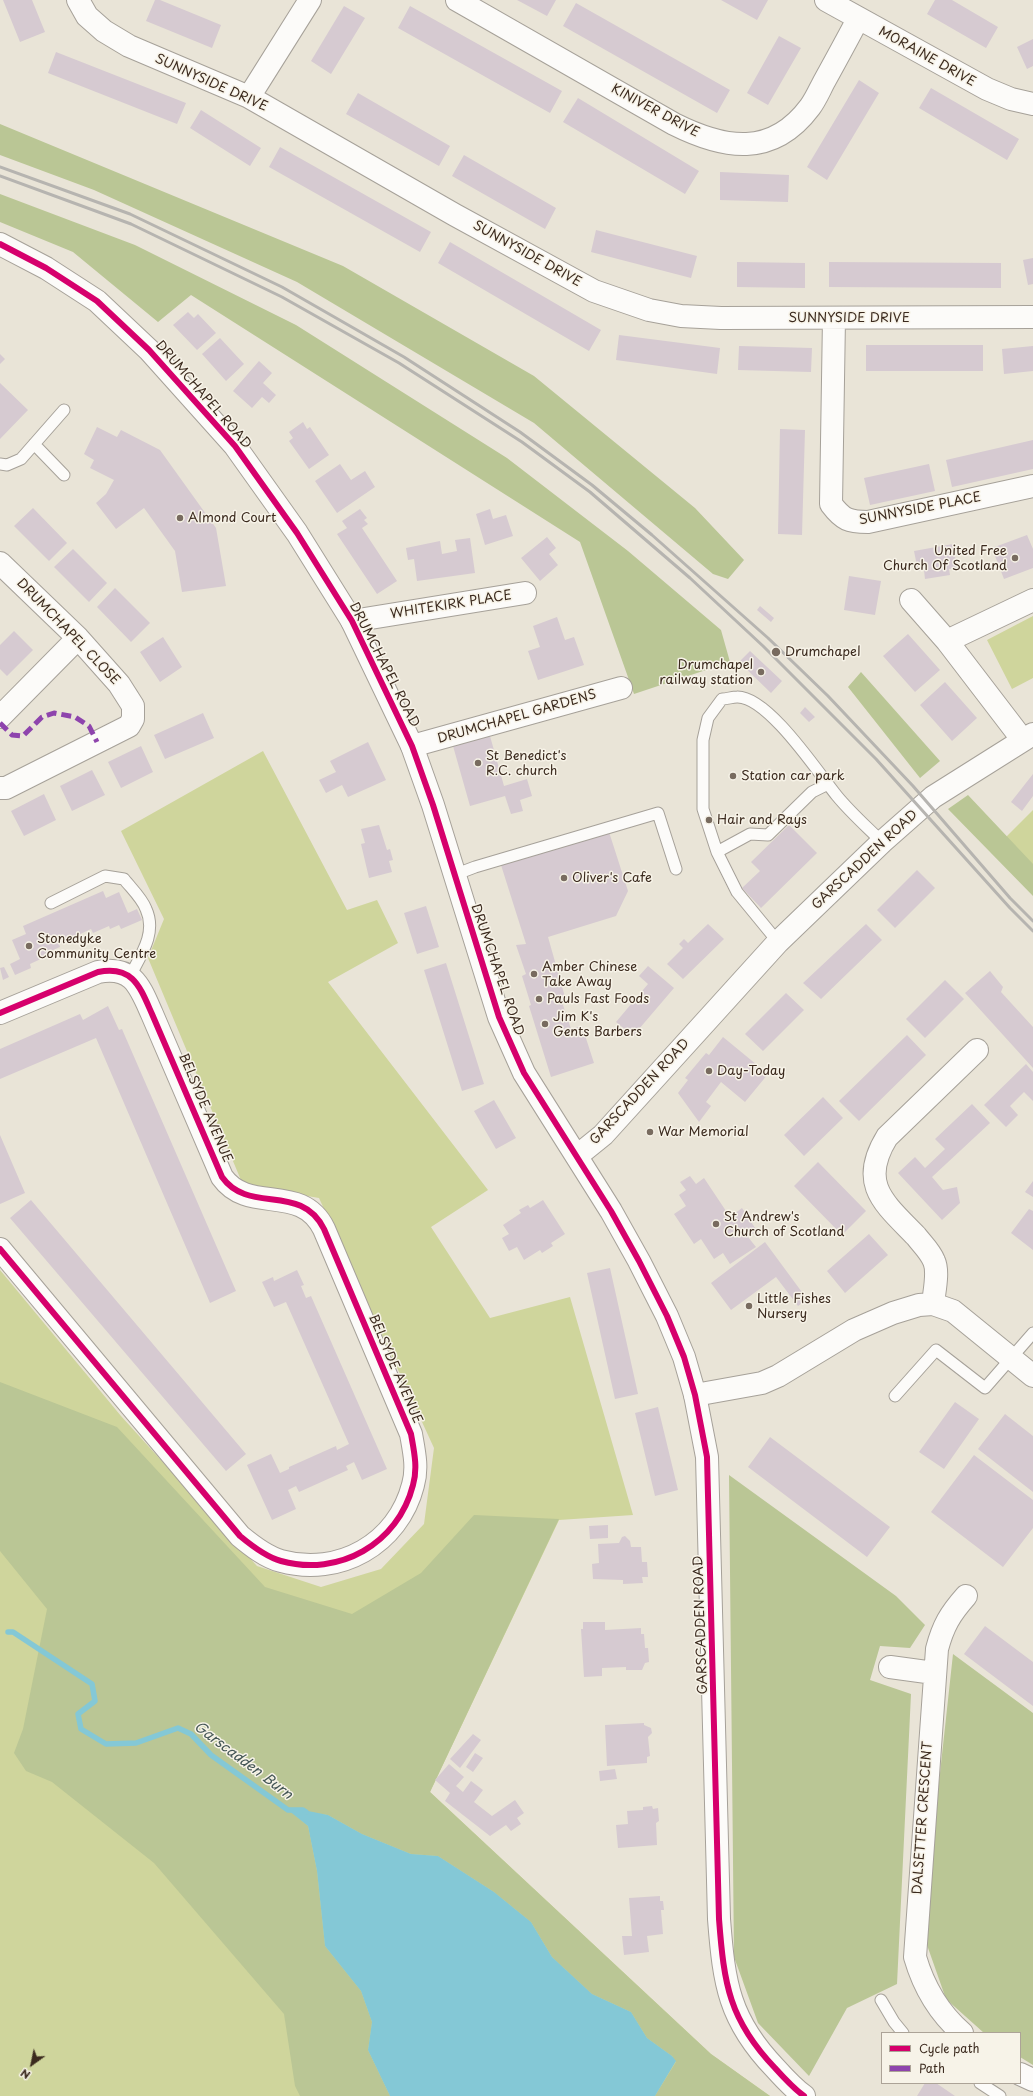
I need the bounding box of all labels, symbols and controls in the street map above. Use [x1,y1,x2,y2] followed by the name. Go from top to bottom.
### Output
[876,24,978,90] street label: MORAINE DRIVE
[152,51,270,115] street label: SUNNYSIDE DRIVE
[608,81,702,141] street label: KINIVER DRIVE
[470,218,584,290] street label: SUNNYSIDE DRIVE
[788,310,910,326] street label: SUNNYSIDE DRIVE
[152,338,254,452] street label: DRUMCHAPEL ROAD
[857,489,983,529] street label: SUNNYSIDE PLACE
[188,510,276,526] place label: Almond Court
[175,513,185,523] marker: Almond Court
[883,543,1007,574] place label: United Free Church Of Scotland
[1010,553,1020,563] marker: United Free Church Of Scotland
[13,576,123,688] street label: DRUMCHAPEL CLOSE
[389,588,513,622] street label: WHITEKIRK PLACE
[346,600,422,730] street label: DRUMCHAPEL ROAD
[785,644,860,660] place label: Drumchapel
[770,646,782,658] marker: Drumchapel
[659,657,753,688] place label: Drumchapel railway station
[756,667,766,677] marker: Drumchapel railway station
[436,687,598,747] street label: DRUMCHAPEL GARDENS
[486,748,566,779] place label: St Benedict's R.C. church
[473,758,483,768] marker: St Benedict's R.C. church
[741,768,845,784] place label: Station car park
[728,771,738,781] marker: Station car park
[809,807,921,913] street label: GARSCADDEN ROAD
[717,812,807,828] place label: Hair and Rays
[704,815,714,825] marker: Hair and Rays
[572,870,652,886] place label: Oliver's Cafe
[559,873,569,883] marker: Oliver's Cafe
[467,902,527,1038] street label: DRUMCHAPEL ROAD
[37,931,156,962] place label: Stonedyke Community Centre
[24,941,34,951] marker: Stonedyke Community Centre
[542,959,637,990] place label: Amber Chinese Take Away
[529,969,539,979] marker: Amber Chinese Take Away
[547,991,649,1007] place label: Pauls Fast Foods
[534,994,544,1004] marker: Pauls Fast Foods
[553,1009,642,1040] place label: Jim K's Gents Barbers
[540,1019,550,1029] marker: Jim K's Gents Barbers
[587,1036,693,1148] street label: GARSCADDEN ROAD
[175,1051,235,1165] street label: BELSYDE AVENUE
[717,1063,785,1079] place label: Day-Today
[704,1066,714,1076] marker: Day-Today
[658,1124,749,1140] place label: War Memorial
[645,1127,655,1137] marker: War Memorial
[724,1209,844,1240] place label: St Andrew's Church of Scotland
[711,1219,721,1229] marker: St Andrew's Church of Scotland
[757,1291,831,1322] place label: Little Fishes Nursery
[744,1301,754,1311] marker: Little Fishes Nursery
[365,1312,425,1426] street label: BELSYDE AVENUE
[691,1555,711,1695] street label: GARSCADDEN ROAD
[190,1719,296,1803] water label: Garscadden Burn
[910,1741,936,1895] street label: DALSETTER CRESCENT
[881,2032,1021,2084] legend
[919,2039,980,2057] text: Cycle path
[12,2044,52,2084] north arrow
[919,2059,945,2077] text: Path
[17,2065,33,2084] text: N

